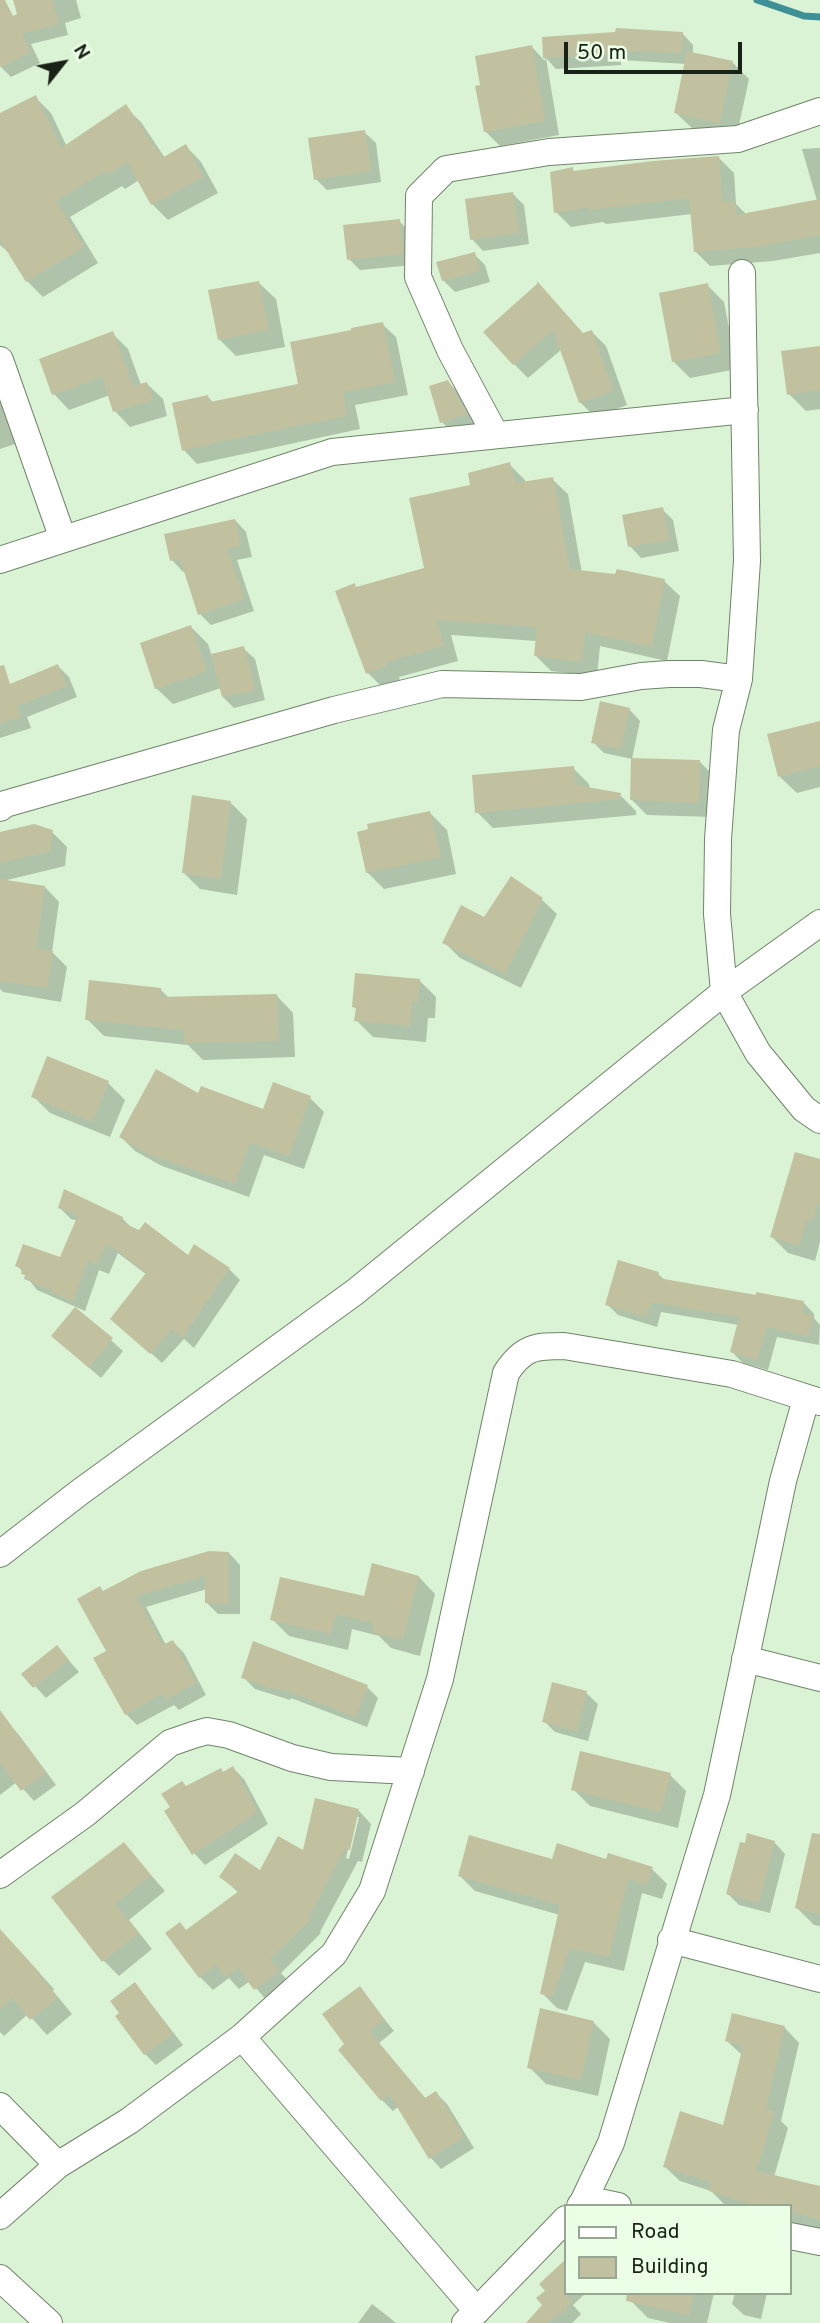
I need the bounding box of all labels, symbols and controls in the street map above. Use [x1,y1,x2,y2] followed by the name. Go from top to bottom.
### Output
[28,28,98,98] north arrow
[568,28,746,72] scale bar
[67,40,95,64] text: N
[577,40,626,67] text: 50 m
[564,2204,792,2295] legend
[631,2219,680,2246] text: Road
[631,2254,709,2281] text: Building

